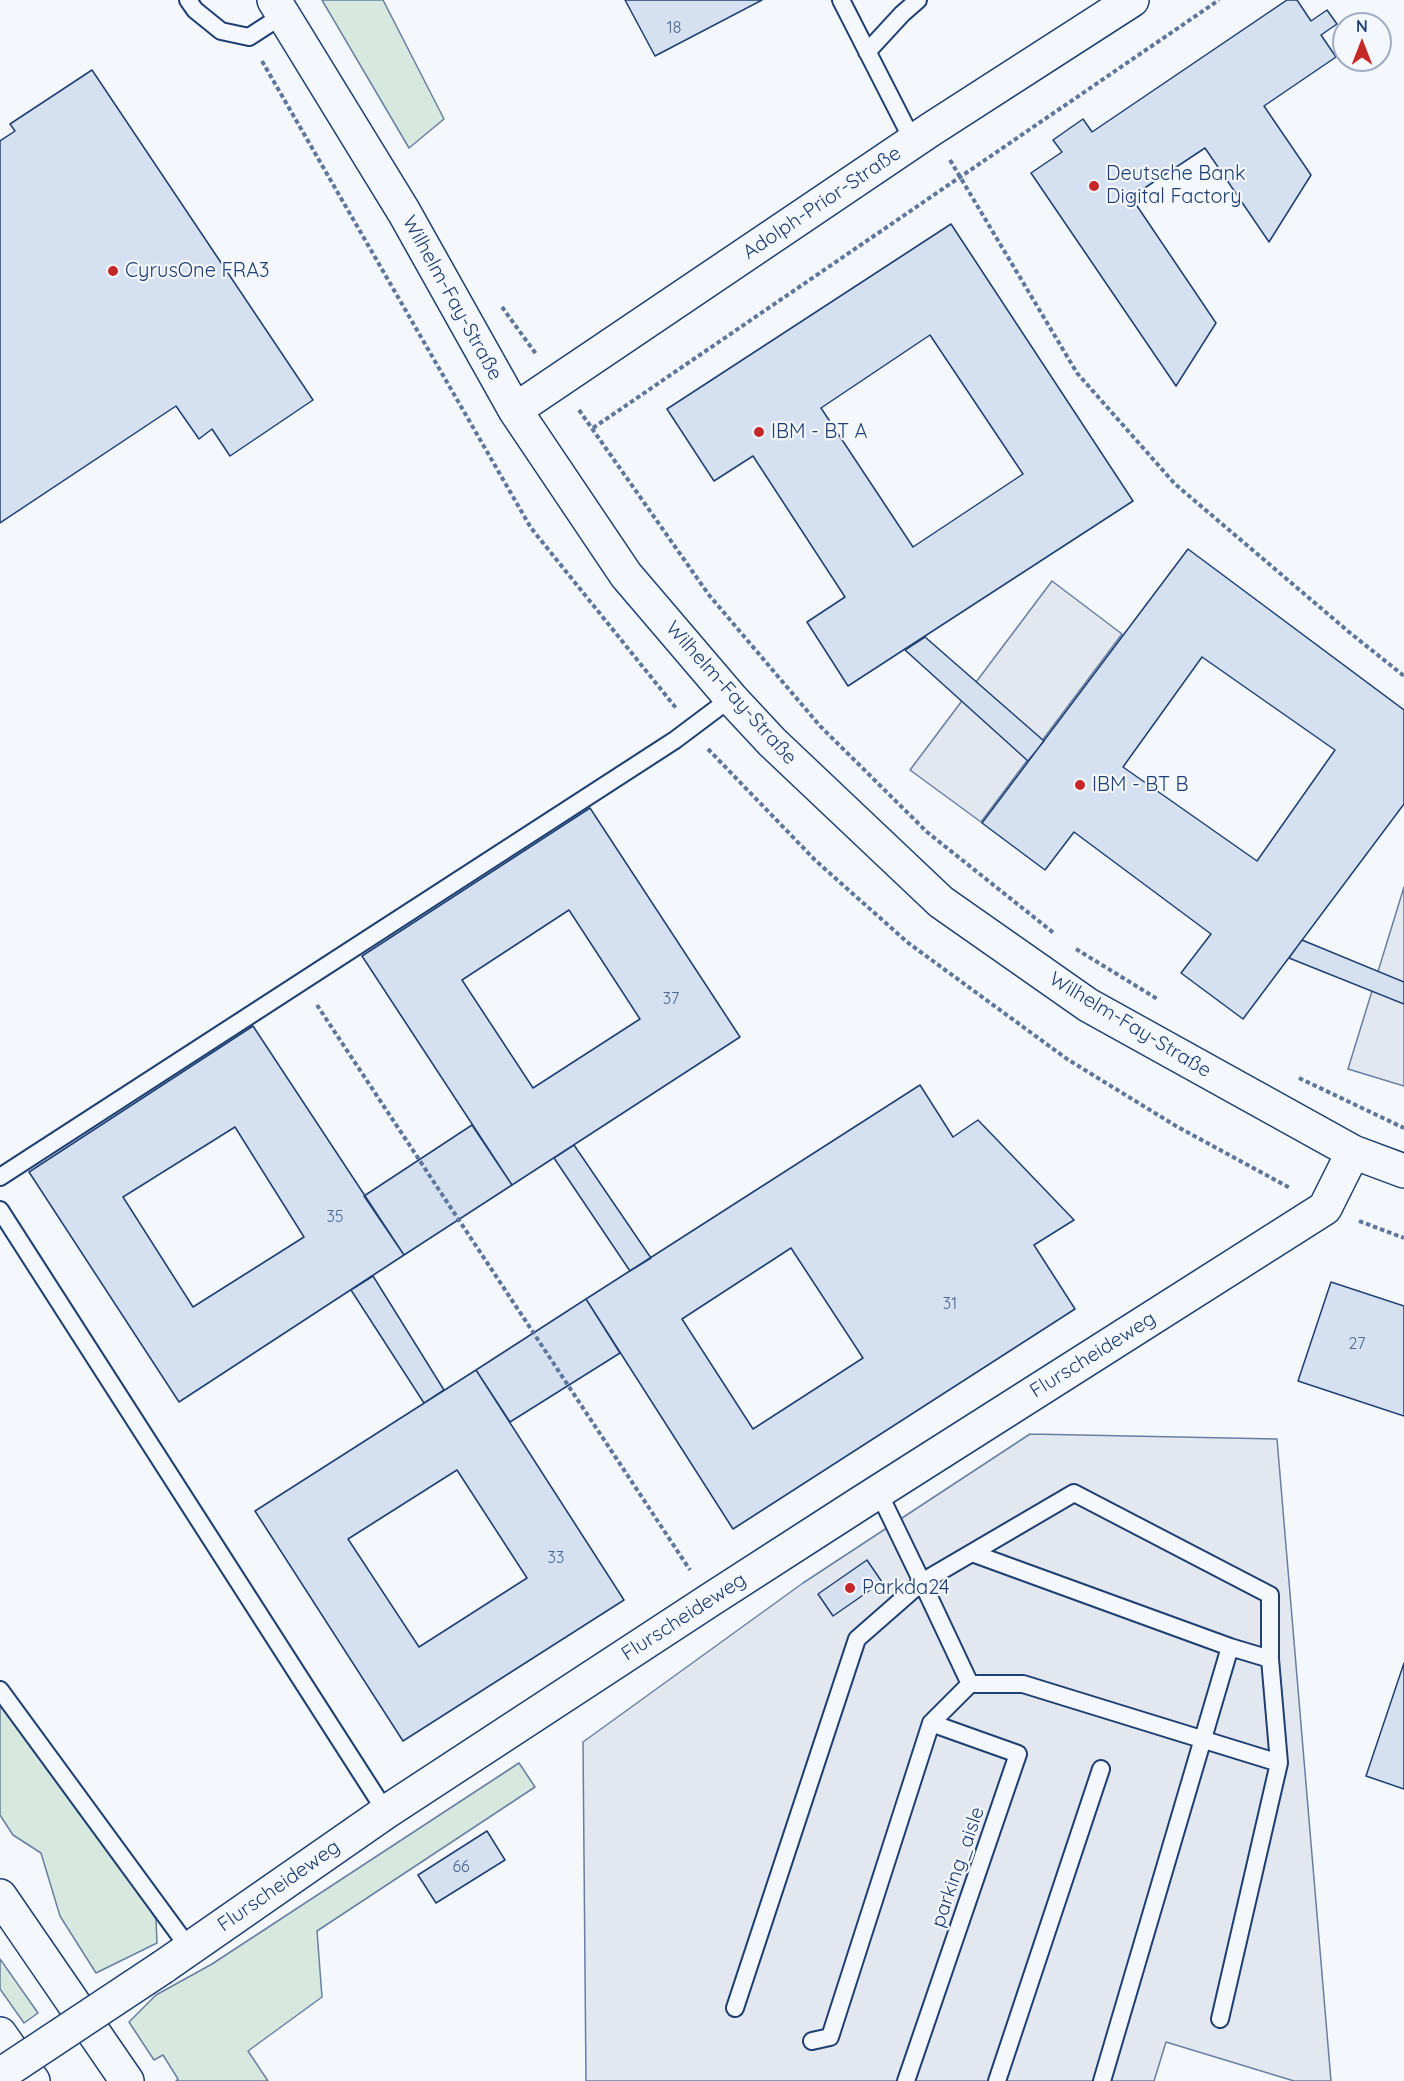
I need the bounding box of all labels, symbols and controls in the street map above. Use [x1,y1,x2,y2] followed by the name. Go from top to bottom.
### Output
[1332,12,1392,72] north arrow
[1356,16,1368,36] text: N
[667,18,681,38] house number: 18
[738,141,906,265] street label: Adolph-Prior-Straße
[1106,162,1246,209] place label: Deutsche Bank Digital Factory
[1087,179,1101,193] marker: Deutsche Bank Digital Factory
[397,211,507,385] street label: Wilhelm-Fay-Straße
[125,259,270,283] place label: CyrusOne FRA3
[106,264,120,278] marker: CyrusOne FRA3
[771,420,867,444] place label: IBM - BT A
[752,425,766,439] marker: IBM - BT A
[660,616,802,770] street label: Wilhelm-Fay-Straße
[1092,773,1189,797] place label: IBM - BT B
[1073,778,1087,792] marker: IBM - BT B
[1045,967,1215,1083] street label: Wilhelm-Fay-Straße
[663,989,679,1009] house number: 37
[326,1207,344,1227] house number: 35
[943,1294,957,1314] house number: 31
[1026,1307,1160,1403] street label: Flurscheideweg
[1349,1334,1365,1354] house number: 27
[548,1548,564,1568] house number: 33
[617,1568,751,1666] street label: Flurscheideweg
[862,1576,949,1600] place label: Parkda24
[843,1581,857,1595] marker: Parkda24
[926,1804,990,1930] street label: parking_aisle
[213,1835,345,1937] street label: Flurscheideweg
[452,1857,470,1877] house number: 66

